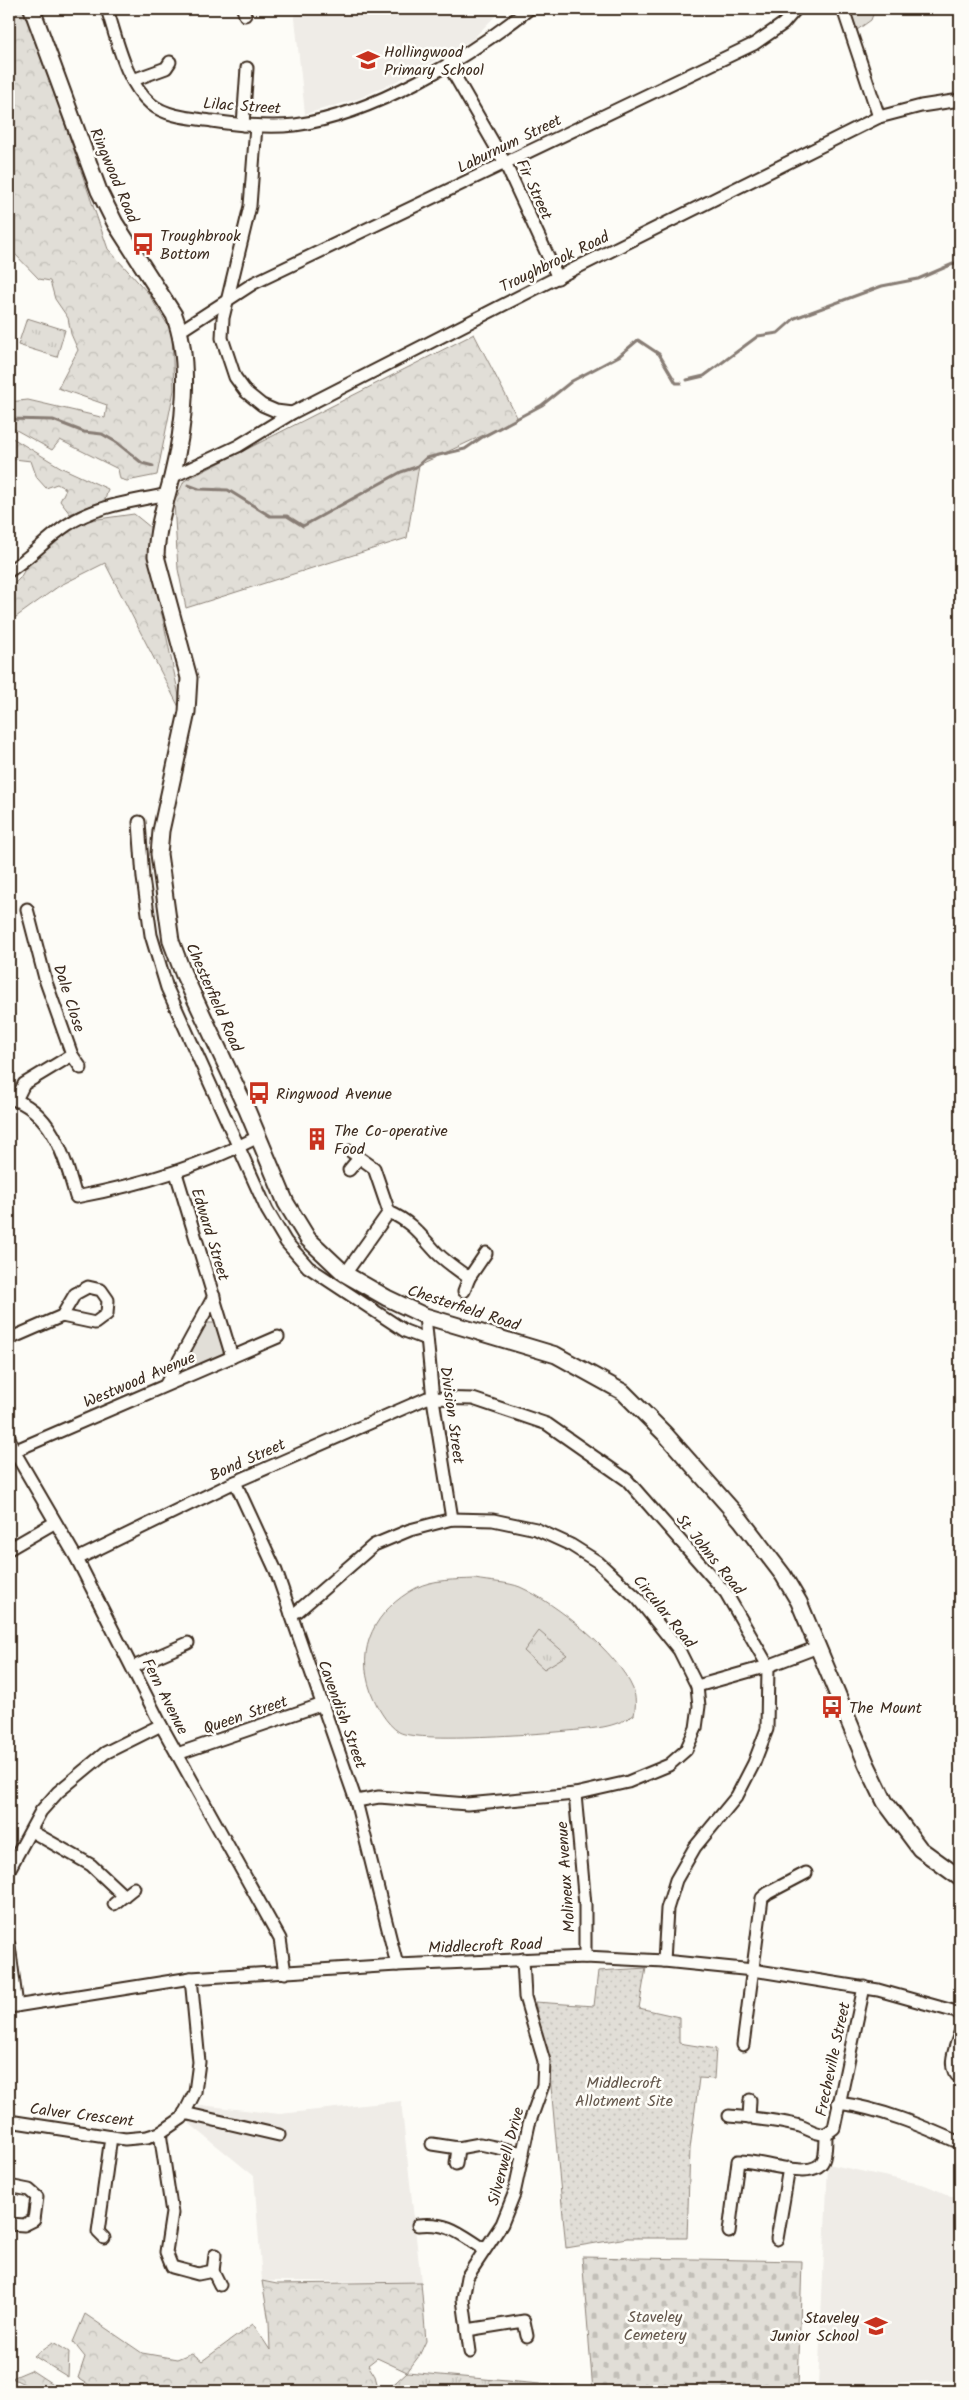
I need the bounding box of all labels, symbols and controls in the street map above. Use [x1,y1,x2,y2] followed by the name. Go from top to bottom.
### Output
[384,40,484,83] place label: Hollingwood Primary School
[355,47,381,73] school or university icon: Hollingwood Primary School
[202,91,283,122] street label: Lilac Street
[453,108,567,180] street label: Laburnum Street
[82,124,145,228] street label: Ringwood Road
[509,155,559,225] street label: Fir Street
[160,224,241,267] place label: Troughbrook Bottom
[496,225,615,300] street label: Troughbrook Road
[130,231,156,257] bus stop icon: Troughbrook Bottom
[178,939,249,1057] street label: Chesterfield Road
[46,961,91,1036] street label: Dale Close
[246,1080,272,1106] bus stop icon: Ringwood Avenue
[276,1082,392,1107] place label: Ringwood Avenue
[334,1119,448,1162] place label: The Co-operative Food
[304,1126,330,1152] building icon: The Co-operative Food
[184,1185,236,1285] street label: Edward Street
[404,1278,524,1339] street label: Chesterfield Road
[80,1346,199,1415] street label: Westwood Avenue
[432,1365,471,1466] street label: Division Street
[206,1432,290,1488] street label: Bond Street
[669,1509,751,1602] street label: St Johns Road
[626,1570,702,1655] street label: Circular Road
[135,1654,195,1739] street label: Fern Avenue
[310,1657,373,1773] street label: Cavendish Street
[200,1689,292,1742] street label: Queen Street
[819,1694,845,1720] bus stop icon: The Mount
[849,1696,923,1721] place label: The Mount
[550,1820,583,1933] street label: Molineux Avenue
[428,1932,543,1961] street label: Middlecroft Road
[809,1999,858,2119] street label: Frecheville Street
[575,2071,673,2114] park label: Middlecroft Allotment Site
[28,2097,136,2134] street label: Calver Crescent
[481,2104,532,2208] street label: Silverwell Drive
[624,2305,687,2348] park label: Staveley Cemetery
[770,2306,859,2349] place label: Staveley Junior School
[863,2313,889,2339] school or university icon: Staveley Junior School

